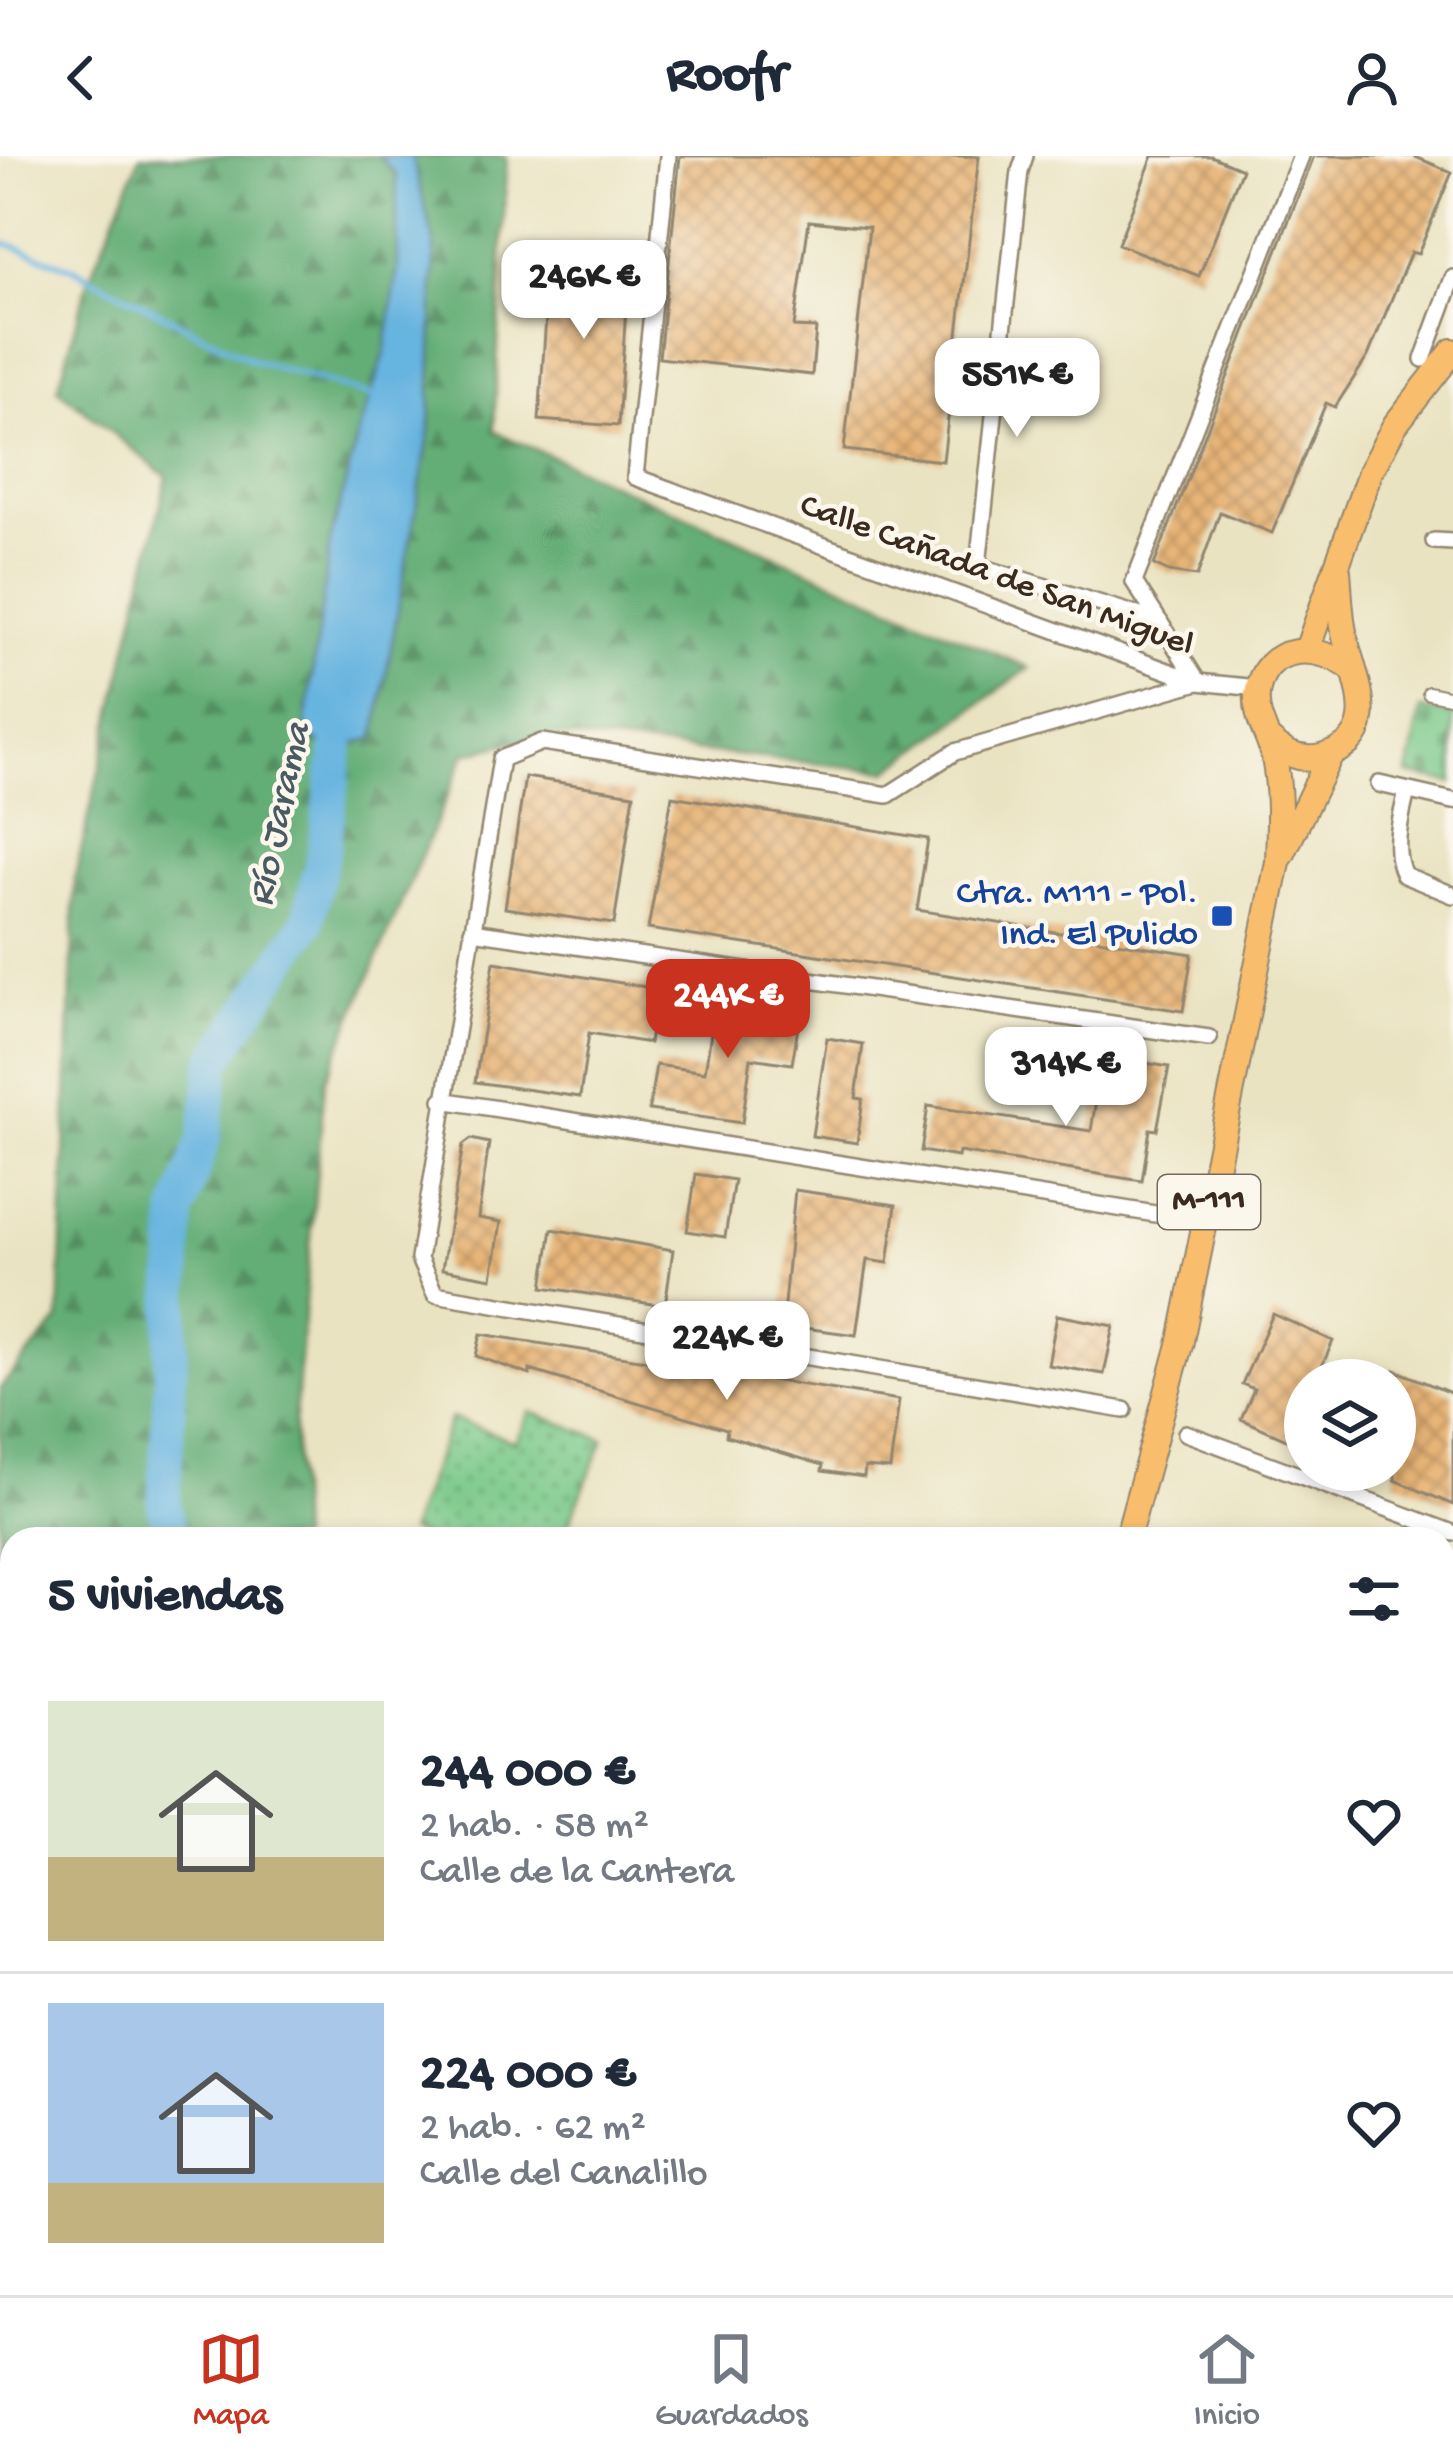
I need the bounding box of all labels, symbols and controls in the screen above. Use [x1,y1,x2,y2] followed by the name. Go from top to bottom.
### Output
[48,45,114,111] icon: back
[1339,45,1405,111] icon: person
[667,46,787,110] text: Roofr
[486,240,682,342] pin: 246K €
[528,256,640,302] text: 246K €
[919,338,1115,440] pin: 551K €
[962,354,1072,400] text: 551K €
[793,486,1199,668] street label: Calle Cañada de San Miguel
[240,717,324,910] water label: Río Jarama
[957,874,1198,958] place label: Ctra. M111 - Pol. Ind. El Pulido
[1209,903,1235,929] marker: Ctra. M111 - Pol. Ind. El Pulido
[630,959,826,1061] pin: 244K €
[673,975,783,1021] text: 244K €
[968,1027,1164,1129] pin: 314K €
[1012,1043,1120,1089] text: 314K €
[1158,1175,1260,1229] road number: M-111
[629,1301,825,1403] pin: 224K €
[672,1317,782,1363] text: 224K €
[1284,1359,1416,1491] map controls
[1284,1359,1416,1491] button: layers
[1341,1566,1407,1632] icon: filters
[48,1569,282,1629] text: 5 viviendas
[420,1745,635,1805] text: 244 000 €
[144,1749,288,1893] icon: home
[1341,1788,1407,1854] icon: heart
[420,1805,649,1851] text: 2 hab. · 58 m²
[420,1851,734,1897] text: Calle de la Cantera
[420,2047,636,2107] text: 224 000 €
[144,2051,288,2195] icon: home
[1341,2090,1407,2156] icon: heart
[420,2107,646,2153] text: 2 hab. · 62 m²
[420,2153,708,2199] text: Calle del Canalillo
[193,2326,269,2436] tab: Mapa
[655,2326,808,2436] tab: Guardados
[1194,2326,1260,2436] tab: Inicio

